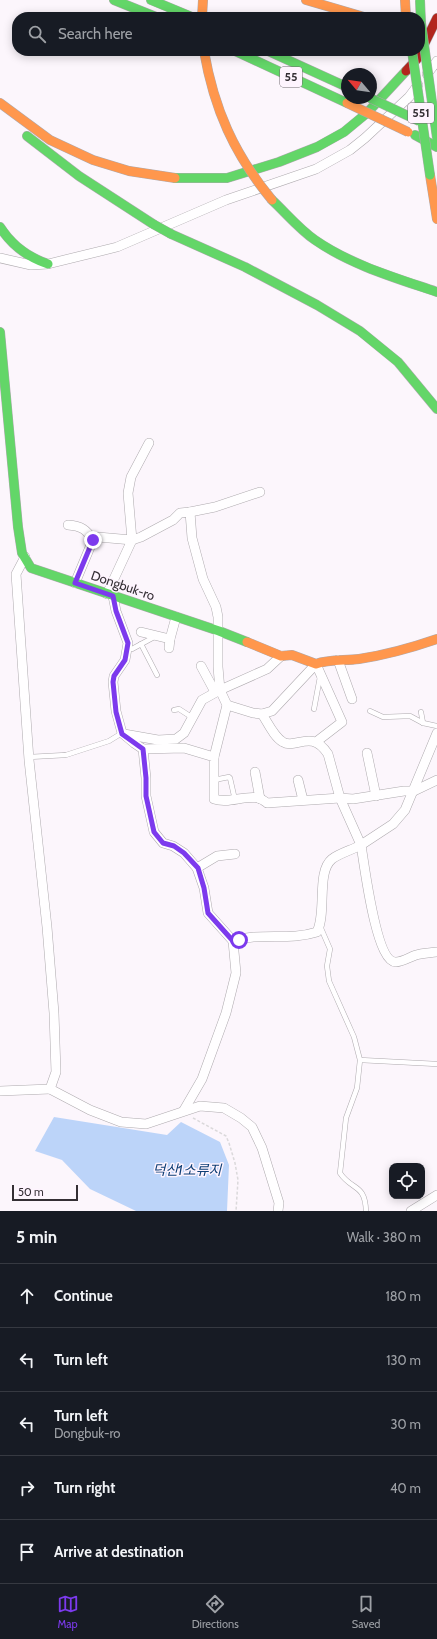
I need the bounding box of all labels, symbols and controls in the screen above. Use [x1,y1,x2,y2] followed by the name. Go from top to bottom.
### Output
[12,12,425,56] search box
[26,23,48,45] icon: search
[58,25,133,43] text: Search here
[280,67,302,87] road number: 55
[341,68,377,104] north arrow
[408,103,434,123] road number: 551
[84,531,102,549] route end
[89,567,157,603] street label: Dongbuk-ro
[230,931,248,949] route start
[153,1161,223,1179] water label: 덕산1소류지
[389,1163,425,1199] map controls
[389,1163,425,1199] button: locate
[12,1183,78,1202] scale bar
[18,1185,44,1199] text: 50 m
[16,1227,57,1247] text: 5 min
[347,1229,421,1245] text: Walk · 380 m
[16,1285,38,1307] icon: ahead
[54,1287,113,1305] text: Continue
[385,1288,421,1304] text: 180 m
[16,1349,38,1371] icon: left
[54,1351,108,1369] text: Turn left
[386,1352,421,1368] text: 130 m
[54,1407,108,1425] text: Turn left
[16,1413,38,1435] icon: left
[391,1416,421,1432] text: 30 m
[54,1425,121,1441] text: Dongbuk-ro
[16,1477,38,1499] icon: right
[54,1479,115,1497] text: Turn right
[390,1480,421,1496] text: 40 m
[16,1541,38,1563] icon: arrive
[54,1543,184,1561] text: Arrive at destination
[57,1593,79,1631] tab: Map
[192,1593,239,1631] tab: Directions
[352,1593,380,1631] tab: Saved

